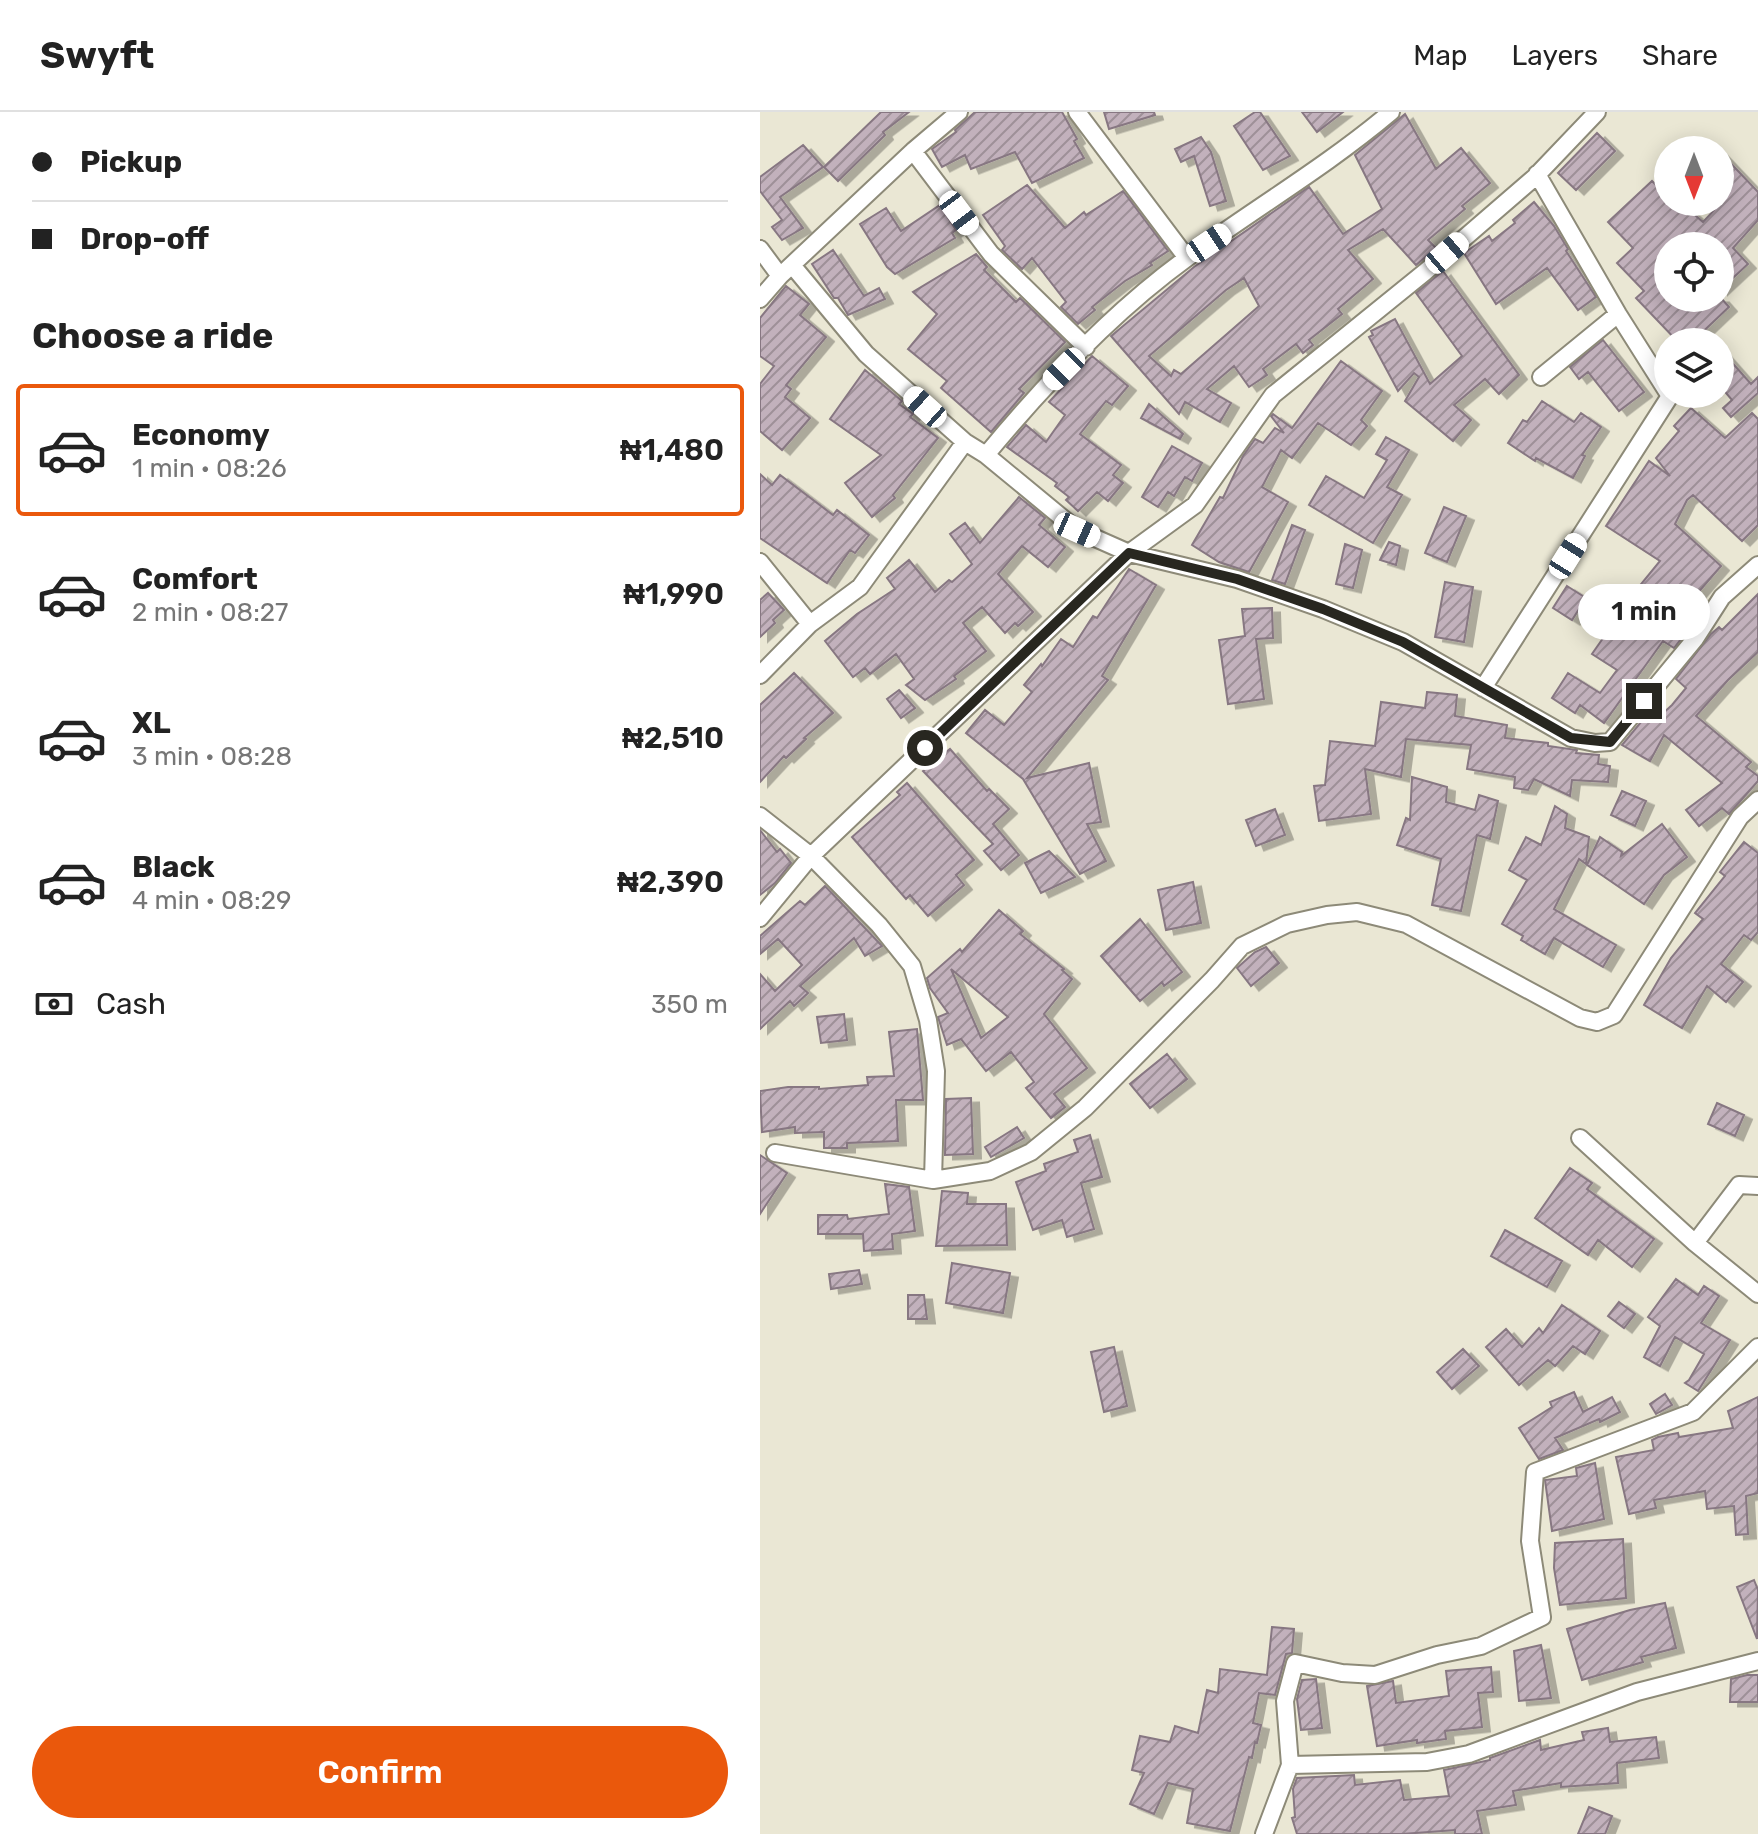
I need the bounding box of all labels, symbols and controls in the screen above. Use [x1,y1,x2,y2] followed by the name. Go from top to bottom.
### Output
[40,32,154,78] text: Swyft
[1413,39,1468,72] text: Map
[1512,39,1598,72] text: Layers
[1642,39,1718,72] text: Share
[1654,136,1734,216] north arrow
[1654,136,1734,408] map controls
[80,144,182,180] text: Pickup
[935,187,983,239] car
[1182,220,1236,266] car
[80,221,209,257] text: Drop-off
[1421,228,1473,278] car
[1654,232,1734,312] button: locate
[32,314,273,357] text: Choose a ride
[1654,328,1734,408] button: layers
[1039,344,1089,394] car
[899,382,951,432] car
[36,414,108,486] icon: car
[132,417,270,453] text: Economy
[620,432,724,468] text: ₦1,480
[132,453,287,484] text: 1 min · 08:26
[1050,509,1104,551] car
[1545,529,1591,583] car
[36,558,108,630] icon: car
[132,561,258,597] text: Comfort
[623,576,724,612] text: ₦1,990
[1578,585,1710,641] callout: 1 min
[1611,596,1677,627] text: 1 min
[132,597,288,628] text: 2 min · 08:27
[1626,683,1662,719] route end
[36,702,108,774] icon: car
[132,705,171,741] text: XL
[622,720,724,756] text: ₦2,510
[907,730,943,766] route start
[132,741,292,772] text: 3 min · 08:28
[36,846,108,918] icon: car
[132,849,215,885] text: Black
[617,864,724,900] text: ₦2,390
[132,885,291,916] text: 4 min · 08:29
[32,982,76,1026] icon: cash
[96,986,166,1022] text: Cash
[651,989,728,1020] text: 350 m
[32,1726,728,1818] button: Confirm

